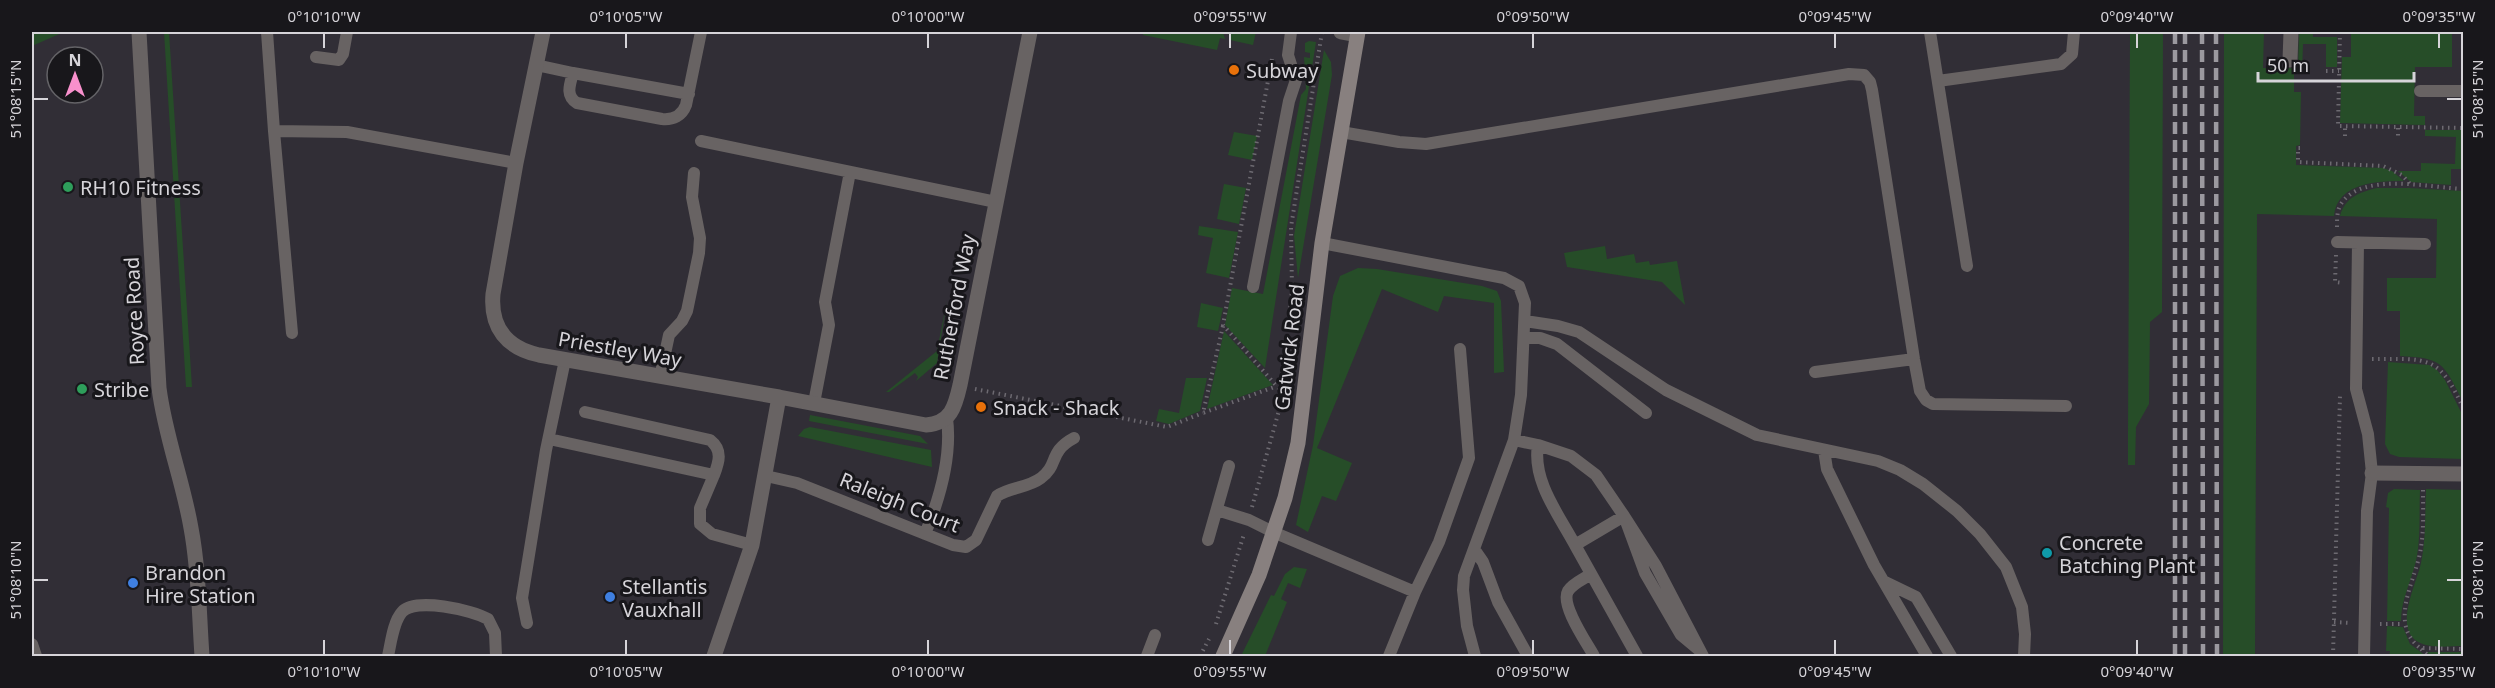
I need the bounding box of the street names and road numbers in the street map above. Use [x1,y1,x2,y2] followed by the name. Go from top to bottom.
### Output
[927,231,982,382] street label: Rutherford Way
[118,256,150,366] street label: Royce Road
[1268,282,1310,412] street label: Gatwick Road
[556,325,685,373] street label: Priestley Way
[836,466,964,538] street label: Raleigh Court

